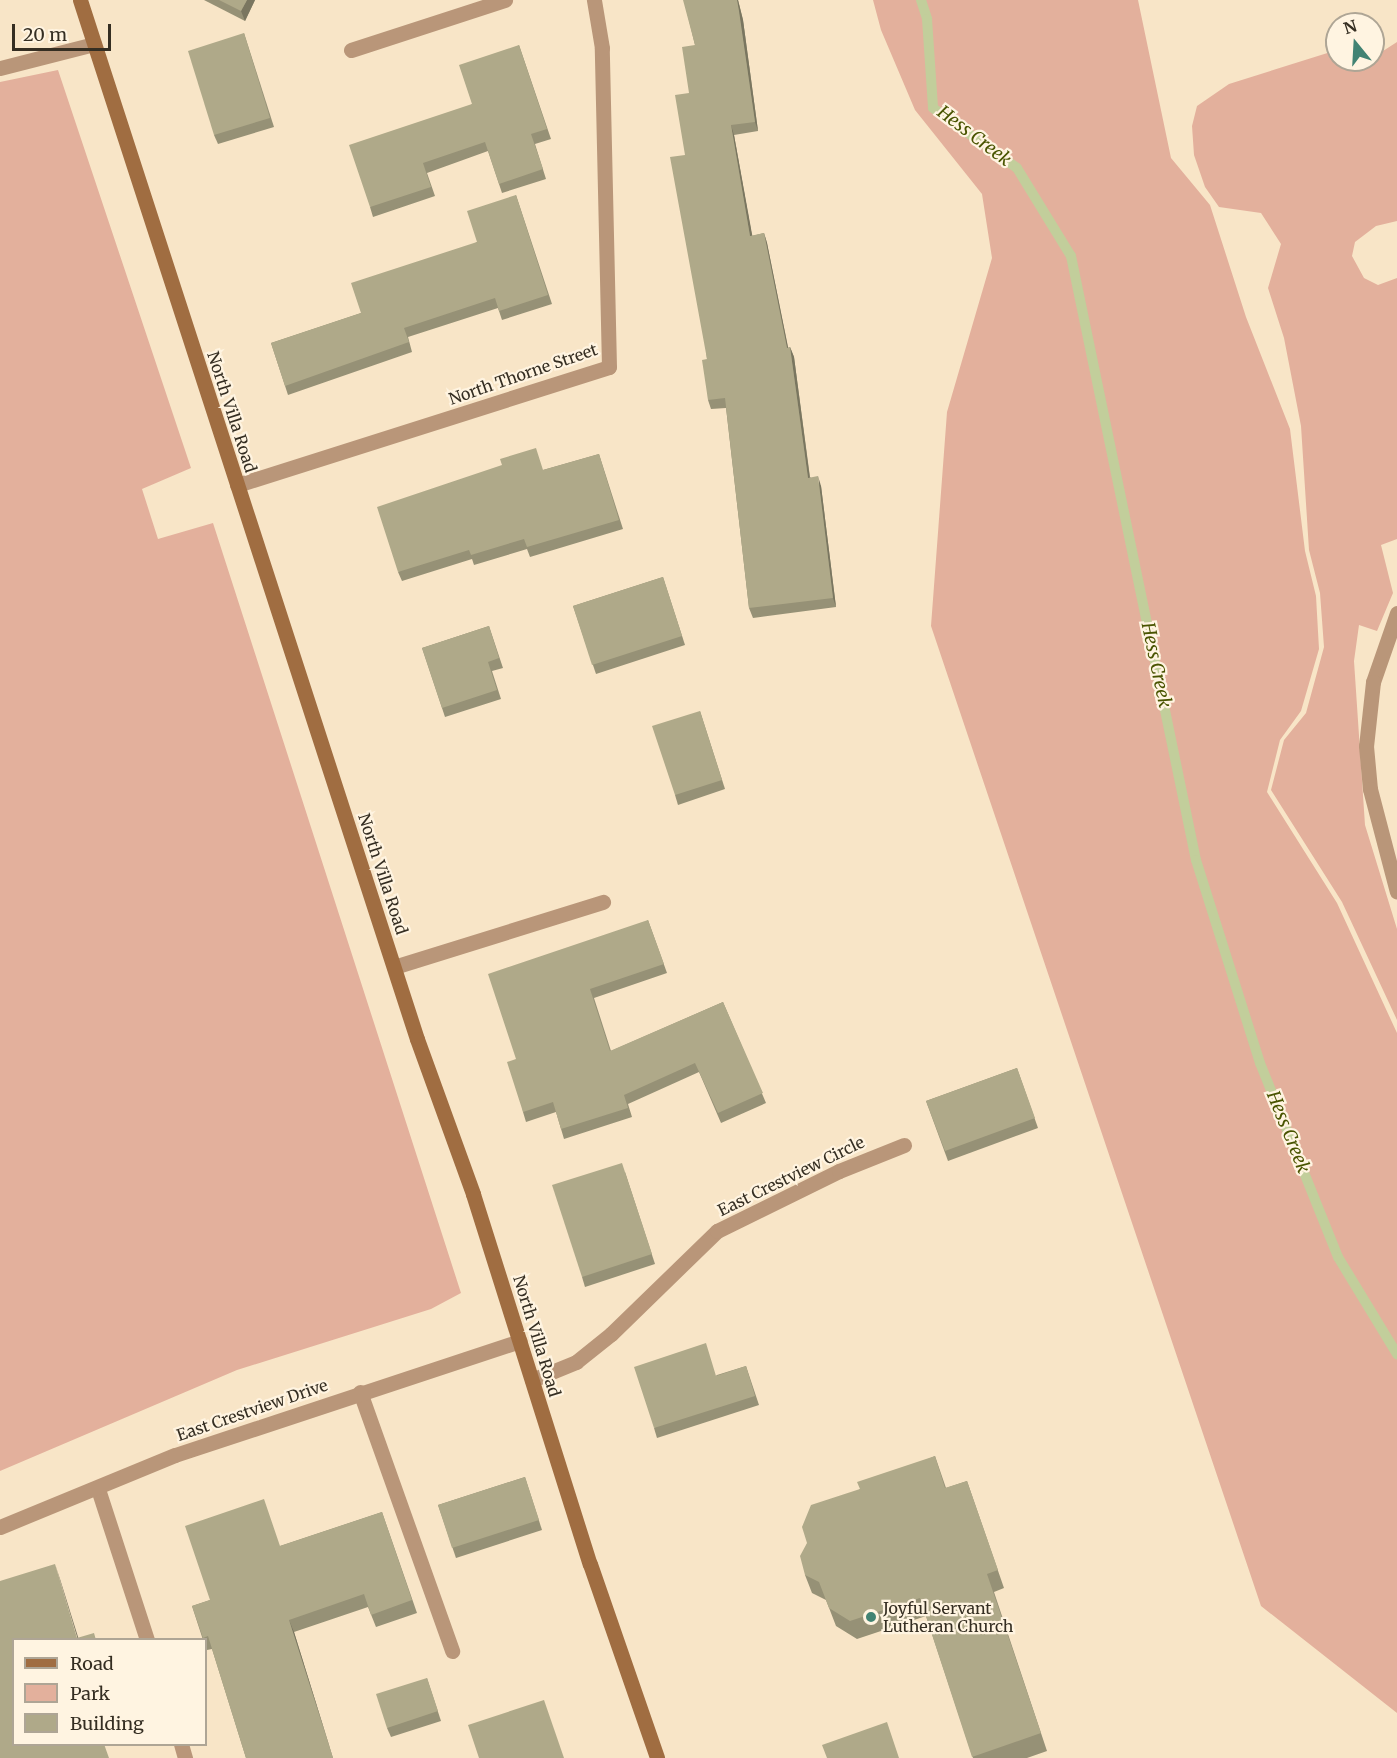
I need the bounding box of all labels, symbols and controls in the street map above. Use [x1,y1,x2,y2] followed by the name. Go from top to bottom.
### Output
[15,12,114,50] scale bar
[1325,12,1385,72] north arrow
[1341,15,1359,38] text: N
[23,23,67,46] text: 20 m
[933,101,1015,171] water label: Hess Creek
[446,340,600,408] street label: North Thorne Street
[203,349,261,475] street label: North Villa Road
[1136,620,1176,710] water label: Hess Creek
[354,811,412,937] street label: North Villa Road
[1262,1088,1314,1176] water label: Hess Creek
[715,1132,867,1220] street label: East Crestview Circle
[509,1273,565,1399] street label: North Villa Road
[174,1375,330,1445] street label: East Crestview Drive
[883,1598,1013,1636] place label: Joyful Servant Lutheran Church
[864,1610,878,1624] marker: Joyful Servant Lutheran Church
[12,1638,207,1746] legend
[70,1652,114,1675] text: Road
[70,1682,110,1705] text: Park
[70,1712,144,1735] text: Building

